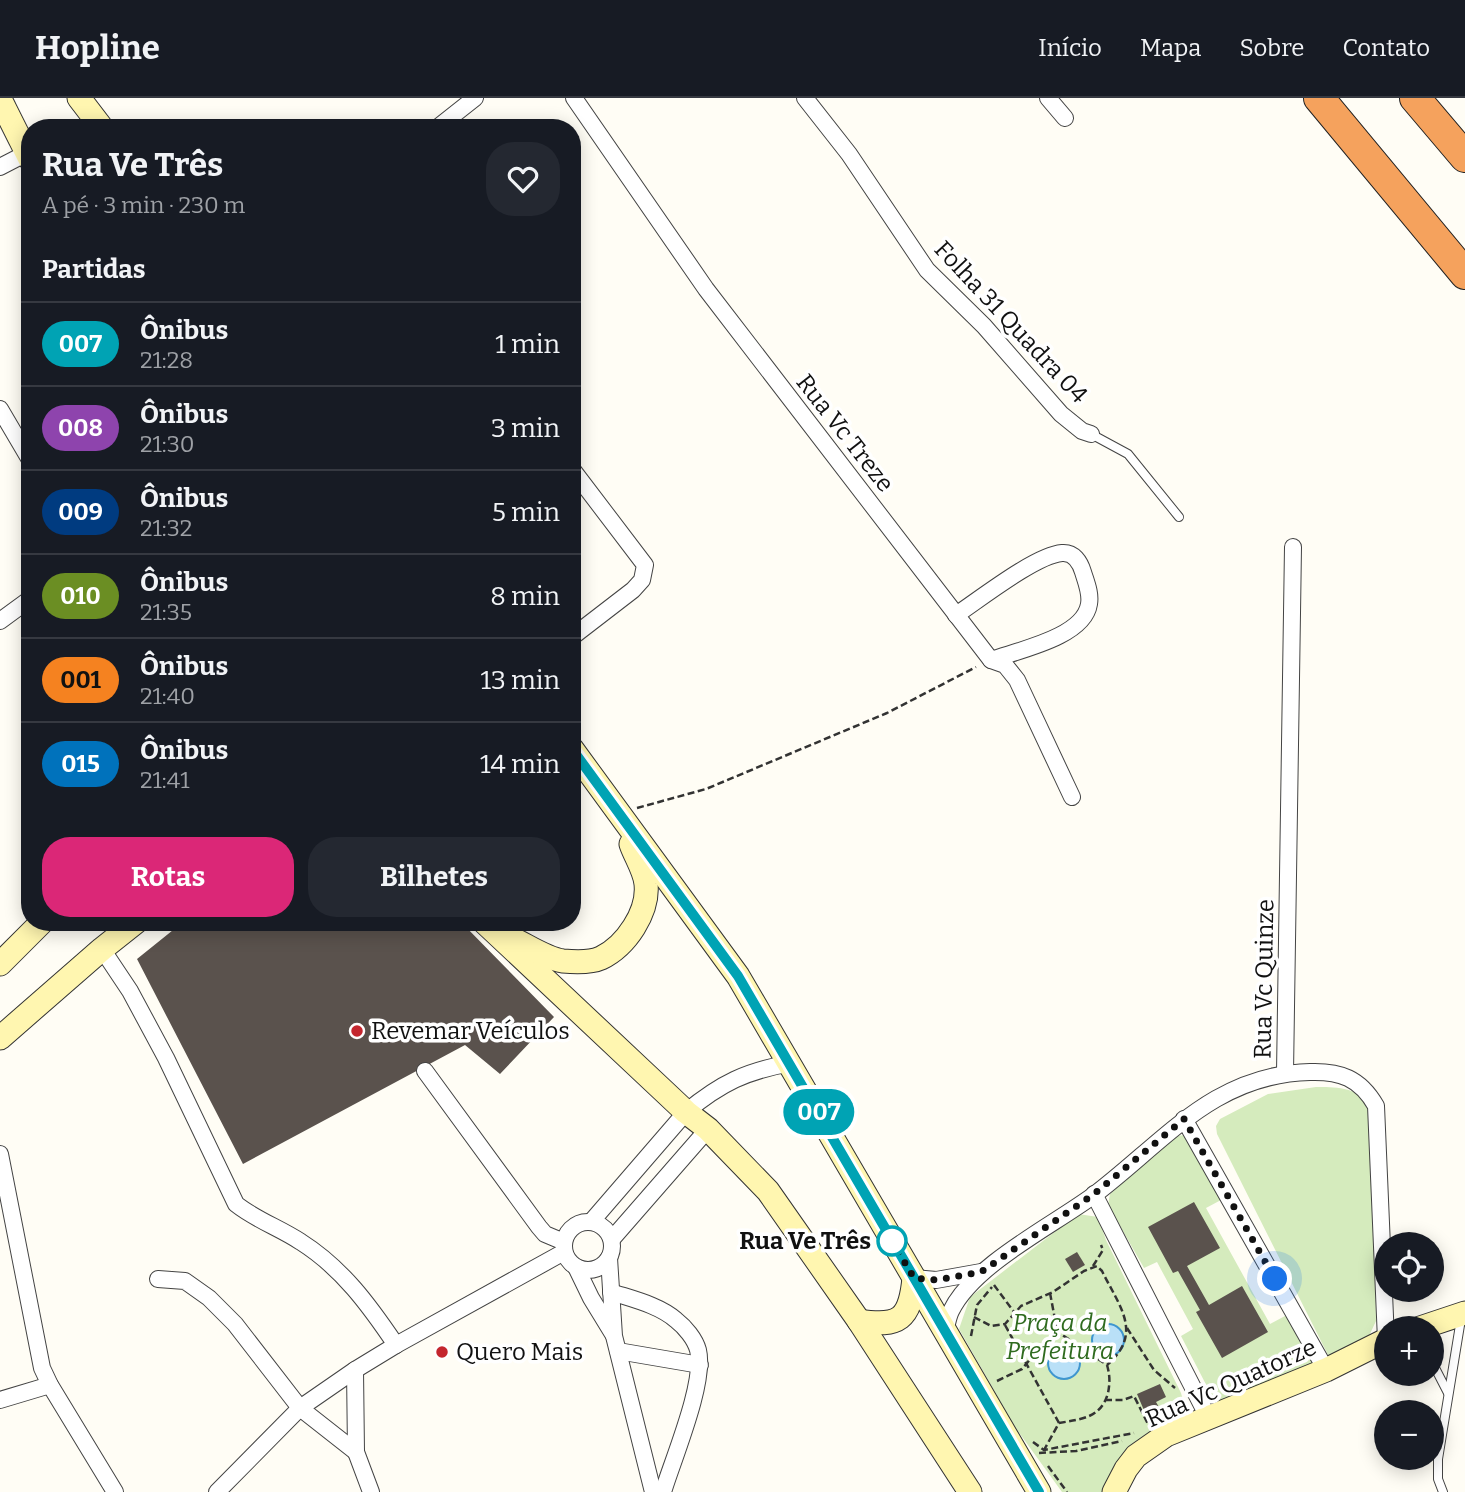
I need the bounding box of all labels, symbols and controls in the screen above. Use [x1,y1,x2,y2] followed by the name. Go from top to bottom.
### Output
[35,28,160,68] text: Hopline
[1038,34,1102,62] text: Início
[1140,34,1201,62] text: Mapa
[1239,34,1304,62] text: Sobre
[1342,34,1430,62] text: Contato
[486,142,560,216] button: heart
[42,145,223,185] text: Rua Ve Três
[42,191,245,219] text: A pé · 3 min · 230 m
[929,235,1093,409] street label: Folha 31 Quadra 04
[42,254,146,285] text: Partidas
[140,315,228,346] text: Ônibus
[495,329,560,360] text: 1 min
[59,330,102,358] text: 007
[140,346,193,374] text: 21:28
[790,369,900,497] street label: Rua Vc Treze
[140,399,228,430] text: Ônibus
[491,413,560,444] text: 3 min
[58,414,103,442] text: 008
[140,430,195,458] text: 21:30
[140,483,228,514] text: Ônibus
[492,497,560,528] text: 5 min
[58,498,103,526] text: 009
[140,514,192,542] text: 21:32
[140,567,228,598] text: Ônibus
[490,581,560,612] text: 8 min
[60,582,101,610] text: 010
[140,598,192,626] text: 21:35
[140,651,228,682] text: Ônibus
[480,665,560,696] text: 13 min
[60,666,101,694] text: 001
[140,682,195,710] text: 21:40
[140,735,228,766] text: Ônibus
[480,749,560,780] text: 14 min
[61,750,100,778] text: 015
[140,766,189,794] text: 21:41
[42,837,294,917] button: Rotas
[308,837,560,917] button: Bilhetes
[1249,899,1279,1059] street label: Rua Vc Quinze
[371,1017,570,1045] place label: Revemar Veículos
[349,1023,365,1039] marker: Revemar Veículos
[779,1089,859,1135] line badge: 007
[797,1098,841,1126] text: 007
[877,1226,907,1256] marker: Rua Ve Três
[739,1227,871,1255] place label: Rua Ve Três
[1374,1232,1444,1470] map controls
[1374,1232,1444,1302] button: locate
[1257,1261,1292,1296] your location
[1006,1309,1114,1365] park label: Praça da Prefeitura
[1374,1316,1444,1386] button: +
[1141,1333,1321,1433] street label: Rua Vc Quatorze
[456,1338,583,1366] place label: Quero Mais
[434,1344,450,1360] marker: Quero Mais
[1374,1400,1444,1470] button: −

